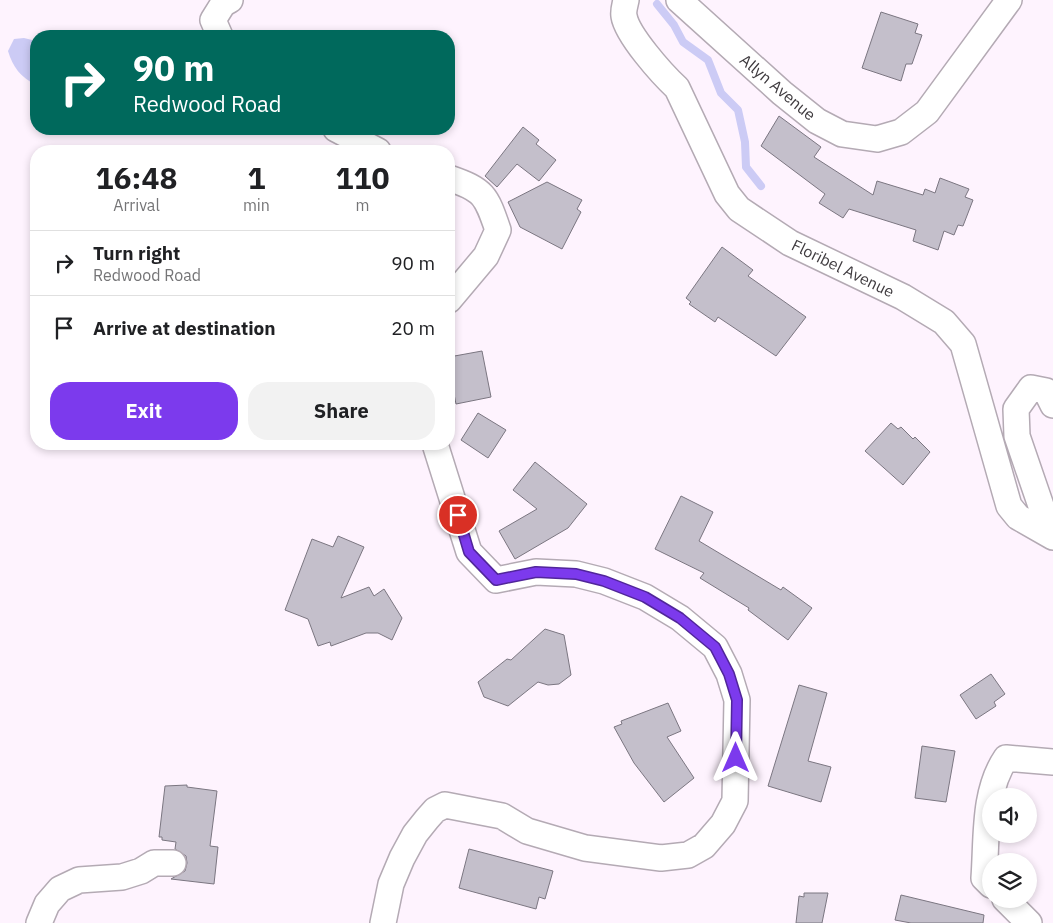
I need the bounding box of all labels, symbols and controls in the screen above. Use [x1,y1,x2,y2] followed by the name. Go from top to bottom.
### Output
[133,45,215,91] text: 90 m
[736,49,820,125] street label: Allyn Avenue
[50,50,115,115] icon: right
[133,89,282,118] text: Redwood Road
[96,158,177,197] text: 16:48
[247,158,265,197] text: 1
[335,158,389,197] text: 110
[113,195,160,215] text: Arrival
[243,195,270,215] text: min
[355,195,369,215] text: m
[788,235,898,302] street label: Floribel Avenue
[93,241,180,265] text: Turn right
[50,249,78,277] icon: right
[391,251,435,275] text: 90 m
[93,265,201,285] text: Redwood Road
[50,314,78,342] icon: arrive
[93,316,276,340] text: Arrive at destination
[391,316,435,340] text: 20 m
[50,382,238,440] button: Exit
[248,382,435,440] button: Share
[437,494,479,536] pin
[444,501,472,529] icon: arrive
[709,731,761,783] position arrow
[982,788,1037,908] map controls
[982,788,1037,843] button: sound
[982,853,1037,908] button: layers

